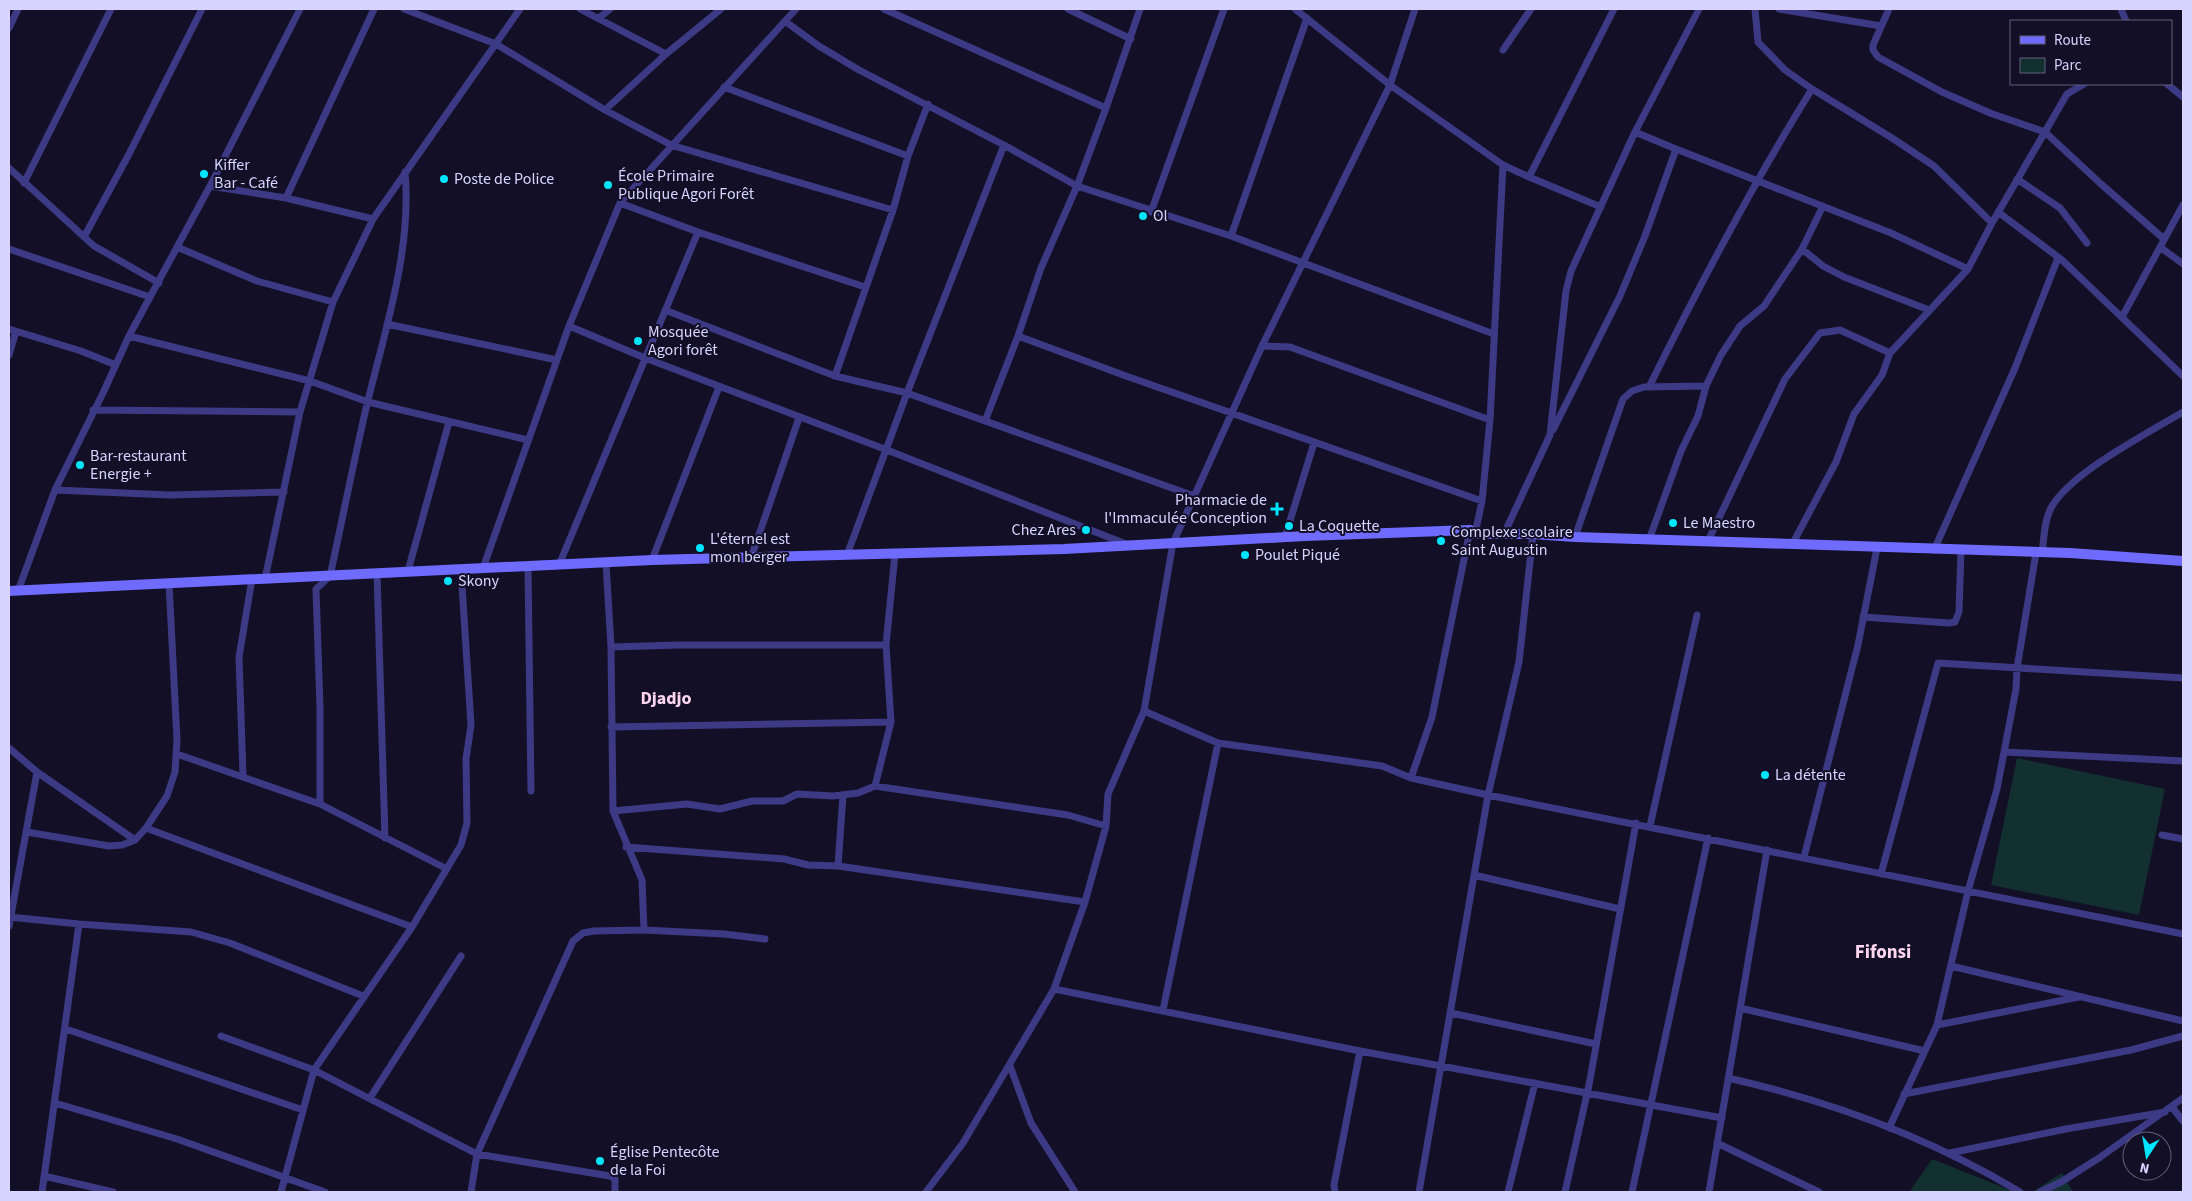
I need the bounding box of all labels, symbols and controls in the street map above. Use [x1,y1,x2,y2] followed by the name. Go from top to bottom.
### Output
[2010,20,2172,85] legend
[2054,30,2091,51] text: Route
[2054,55,2081,76] text: Parc
[214,154,278,194] place label: Kiffer Bar - Café
[618,165,755,205] place label: École Primaire Publique Agori Forêt
[198,168,210,180] marker: Kiffer Bar - Café
[454,168,554,190] place label: Poste de Police
[438,173,450,185] marker: Poste de Police
[602,179,614,191] marker: École Primaire Publique Agori Forêt
[1153,205,1168,227] place label: Ol
[1137,210,1149,222] marker: Ol
[648,321,718,361] place label: Mosquée Agori forêt
[632,335,644,347] marker: Mosquée Agori forêt
[90,445,187,485] place label: Bar-restaurant Energie +
[74,459,86,471] marker: Bar-restaurant Energie +
[1104,489,1267,529] place label: Pharmacie de l'Immaculée Conception
[1271,503,1283,515] marker: Pharmacie de l'Immaculée Conception
[1683,512,1755,534] place label: Le Maestro
[1299,515,1379,537] place label: La Coquette
[1667,517,1679,529] marker: Le Maestro
[1012,519,1076,541] place label: Chez Ares
[1283,520,1295,532] marker: La Coquette
[1451,521,1573,561] place label: Complexe scolaire Saint Augustin
[1080,524,1092,536] marker: Chez Ares
[710,528,791,568] place label: L'éternel est mon berger
[1435,535,1447,547] marker: Complexe scolaire Saint Augustin
[694,542,706,554] marker: L'éternel est mon berger
[1255,544,1340,566] place label: Poulet Piqué
[1239,549,1251,561] marker: Poulet Piqué
[458,570,500,592] place label: Skony
[442,575,454,587] marker: Skony
[640,686,692,711] district label: Djadjo
[1775,764,1846,786] place label: La détente
[1759,769,1771,781] marker: La détente
[1855,939,1911,966] district label: Fifonsi
[2122,1131,2172,1181] north arrow
[610,1141,719,1181] place label: Église Pentecôte de la Foi
[594,1155,606,1167] marker: Église Pentecôte de la Foi
[2138,1157,2151,1178] text: N

